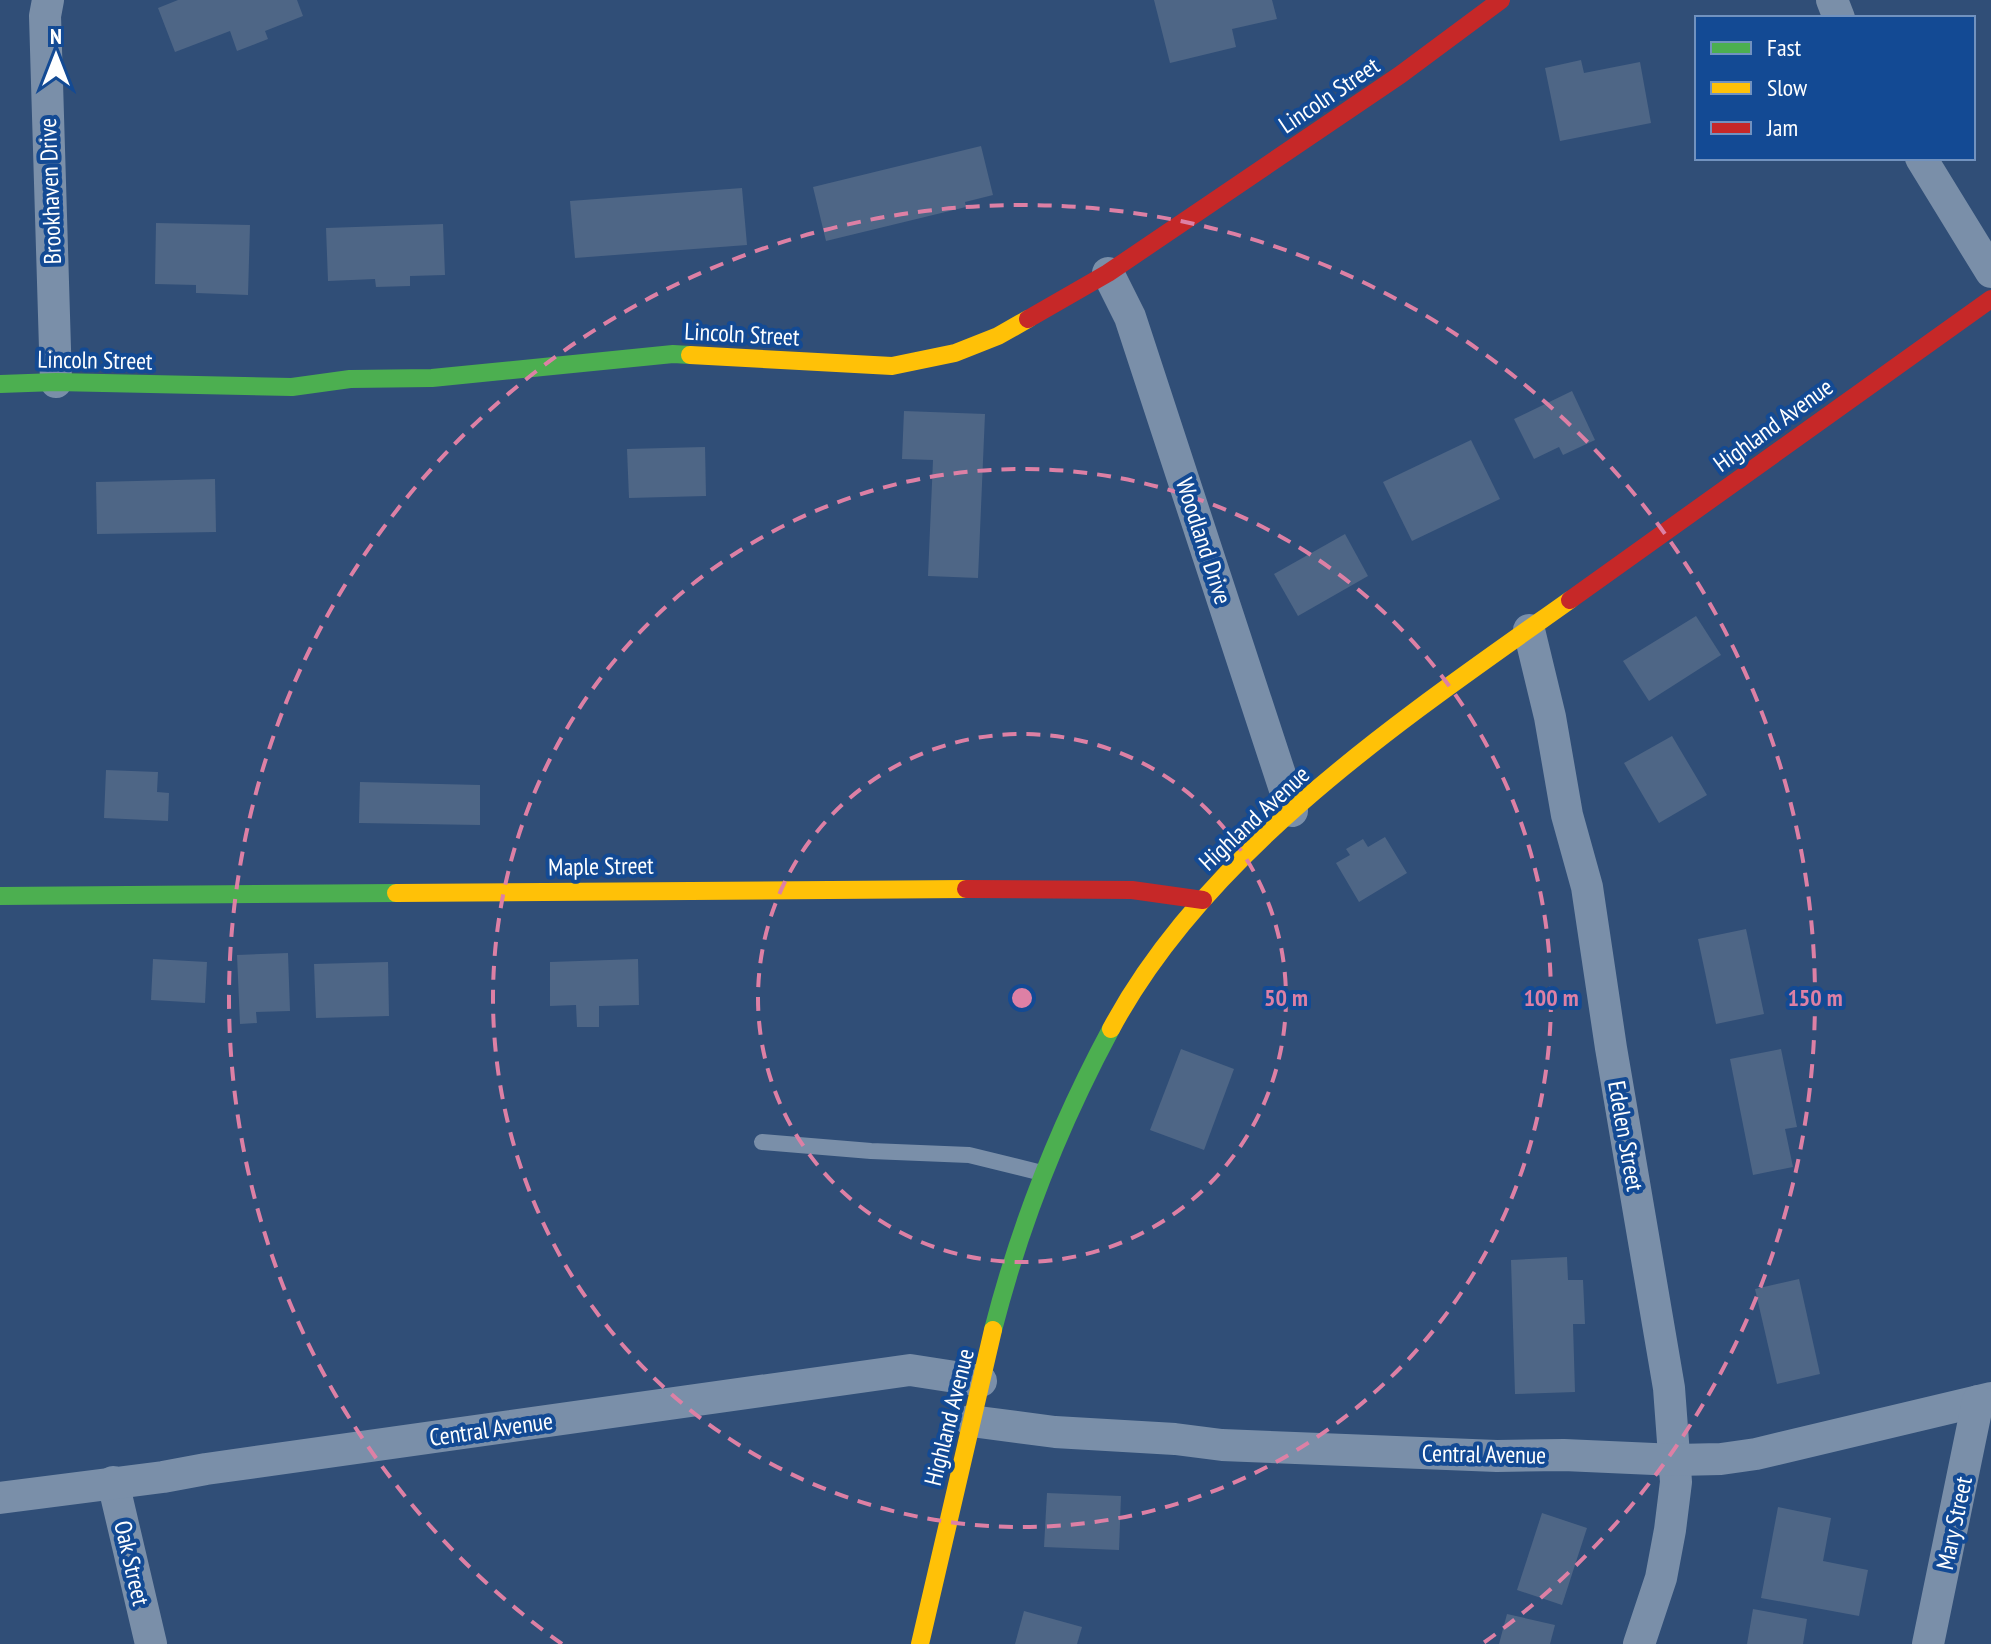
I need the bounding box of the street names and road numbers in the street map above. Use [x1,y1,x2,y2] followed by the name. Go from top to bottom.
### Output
[1273,50,1386,140] street label: Lincoln Street
[32,117,68,265] street label: Brookhaven Drive
[684,316,801,353] street label: Lincoln Street
[37,343,153,377] street label: Lincoln Street
[1707,371,1839,479] street label: Highland Avenue
[1169,474,1239,608] street label: Woodland Drive
[1192,759,1316,877] street label: Highland Avenue
[548,850,654,882] street label: Maple Street
[1601,1078,1651,1194] street label: Edelen Street
[917,1345,981,1489] street label: Highland Avenue
[427,1405,555,1453] street label: Central Avenue
[1422,1437,1546,1471] street label: Central Avenue
[1929,1473,1979,1572] street label: Mary Street
[107,1517,157,1609] street label: Oak Street

